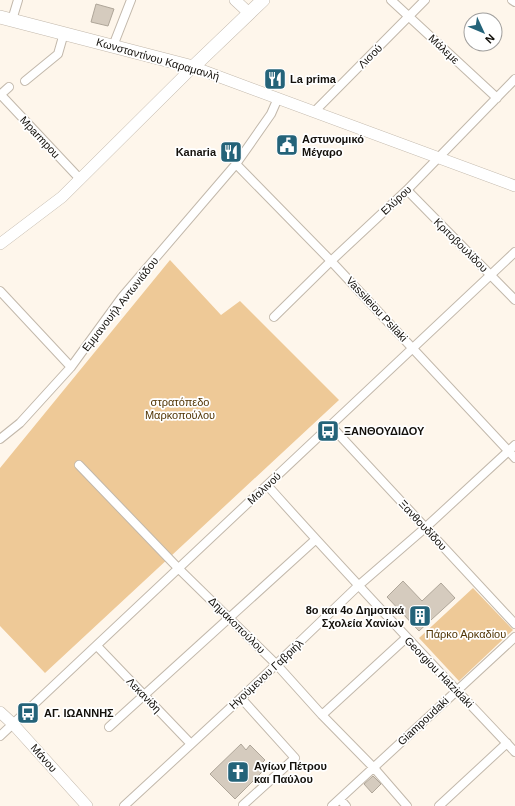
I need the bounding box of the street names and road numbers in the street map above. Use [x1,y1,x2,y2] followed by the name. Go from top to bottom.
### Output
[426,32,462,66] street label: Μάλεμε
[95,36,221,82] street label: Κωνσταντίνου Καραμανλή
[356,42,384,70] street label: Λισού
[18,114,62,160] street label: Mparmpou
[378,183,414,217] street label: Ελύρου
[432,216,490,274] street label: Κριτοβουλίδου
[80,255,160,353] street label: Εμμανουήλ Αντωνιάδου
[344,274,410,344] street label: Vassileiou Psilaki
[245,470,283,506] street label: Μαλινού
[397,497,449,553] street label: Ξανθουδίδου
[206,594,268,656] street label: Δημακοπούλου
[402,634,476,710] street label: Georgiou Hatzidaki
[227,636,306,711] street label: Ηγούμενου Γαβριήλ
[124,675,164,715] street label: Λεκανίδη
[395,695,451,747] street label: Giampoudaki
[28,742,60,774] street label: Μάνου

